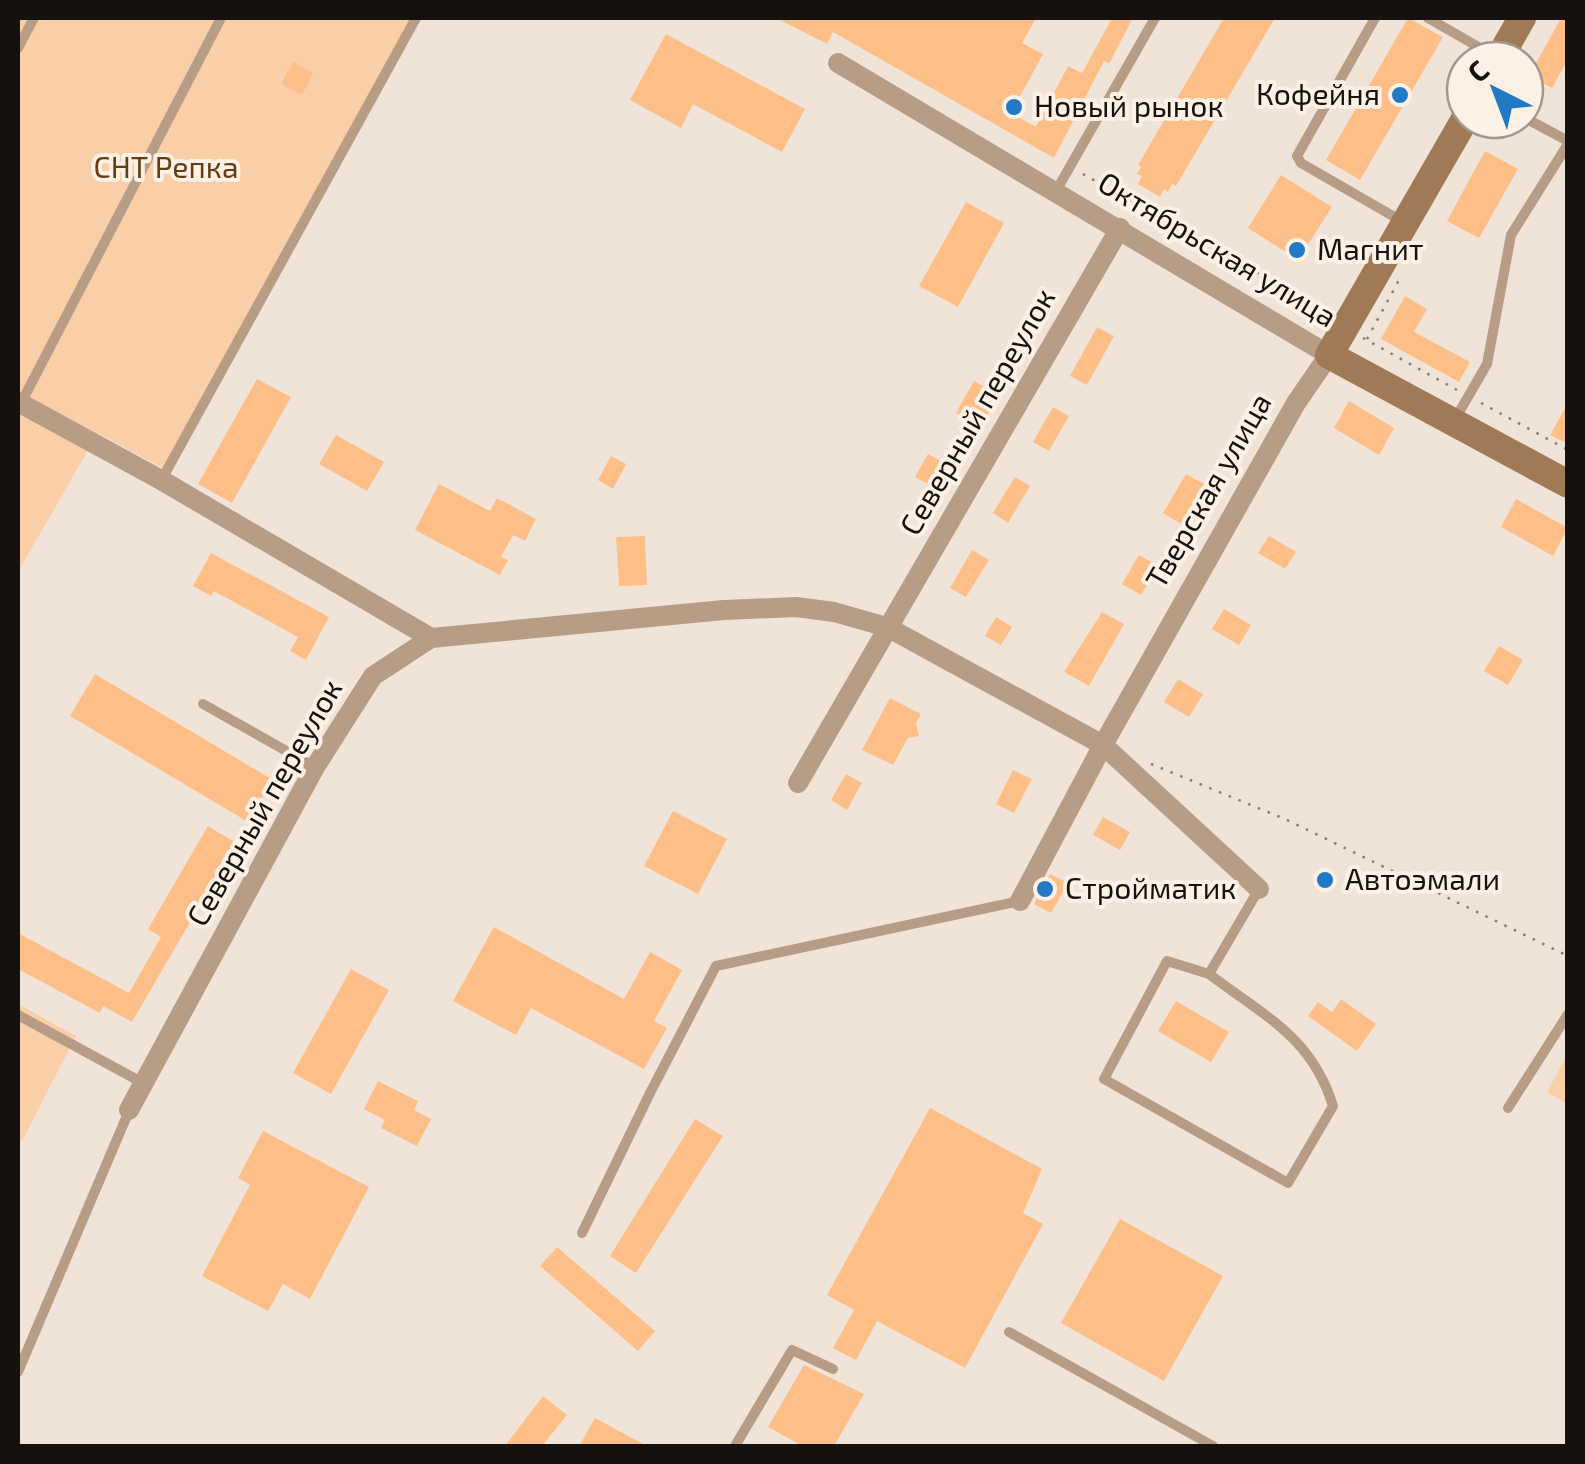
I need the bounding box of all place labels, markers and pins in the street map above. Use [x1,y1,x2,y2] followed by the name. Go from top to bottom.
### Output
[1256,75,1380,111] place label: Кофейня
[1389,84,1411,106] marker: Кофейня
[1034,87,1224,123] place label: Новый рынок
[1003,96,1025,118] marker: Новый рынок
[1317,230,1424,266] place label: Магнит
[1286,239,1308,261] marker: Магнит
[1345,860,1500,896] place label: Автоэмали
[1065,869,1236,905] place label: Стройматик
[1314,869,1336,891] marker: Автоэмали
[1034,878,1056,900] marker: Стройматик

